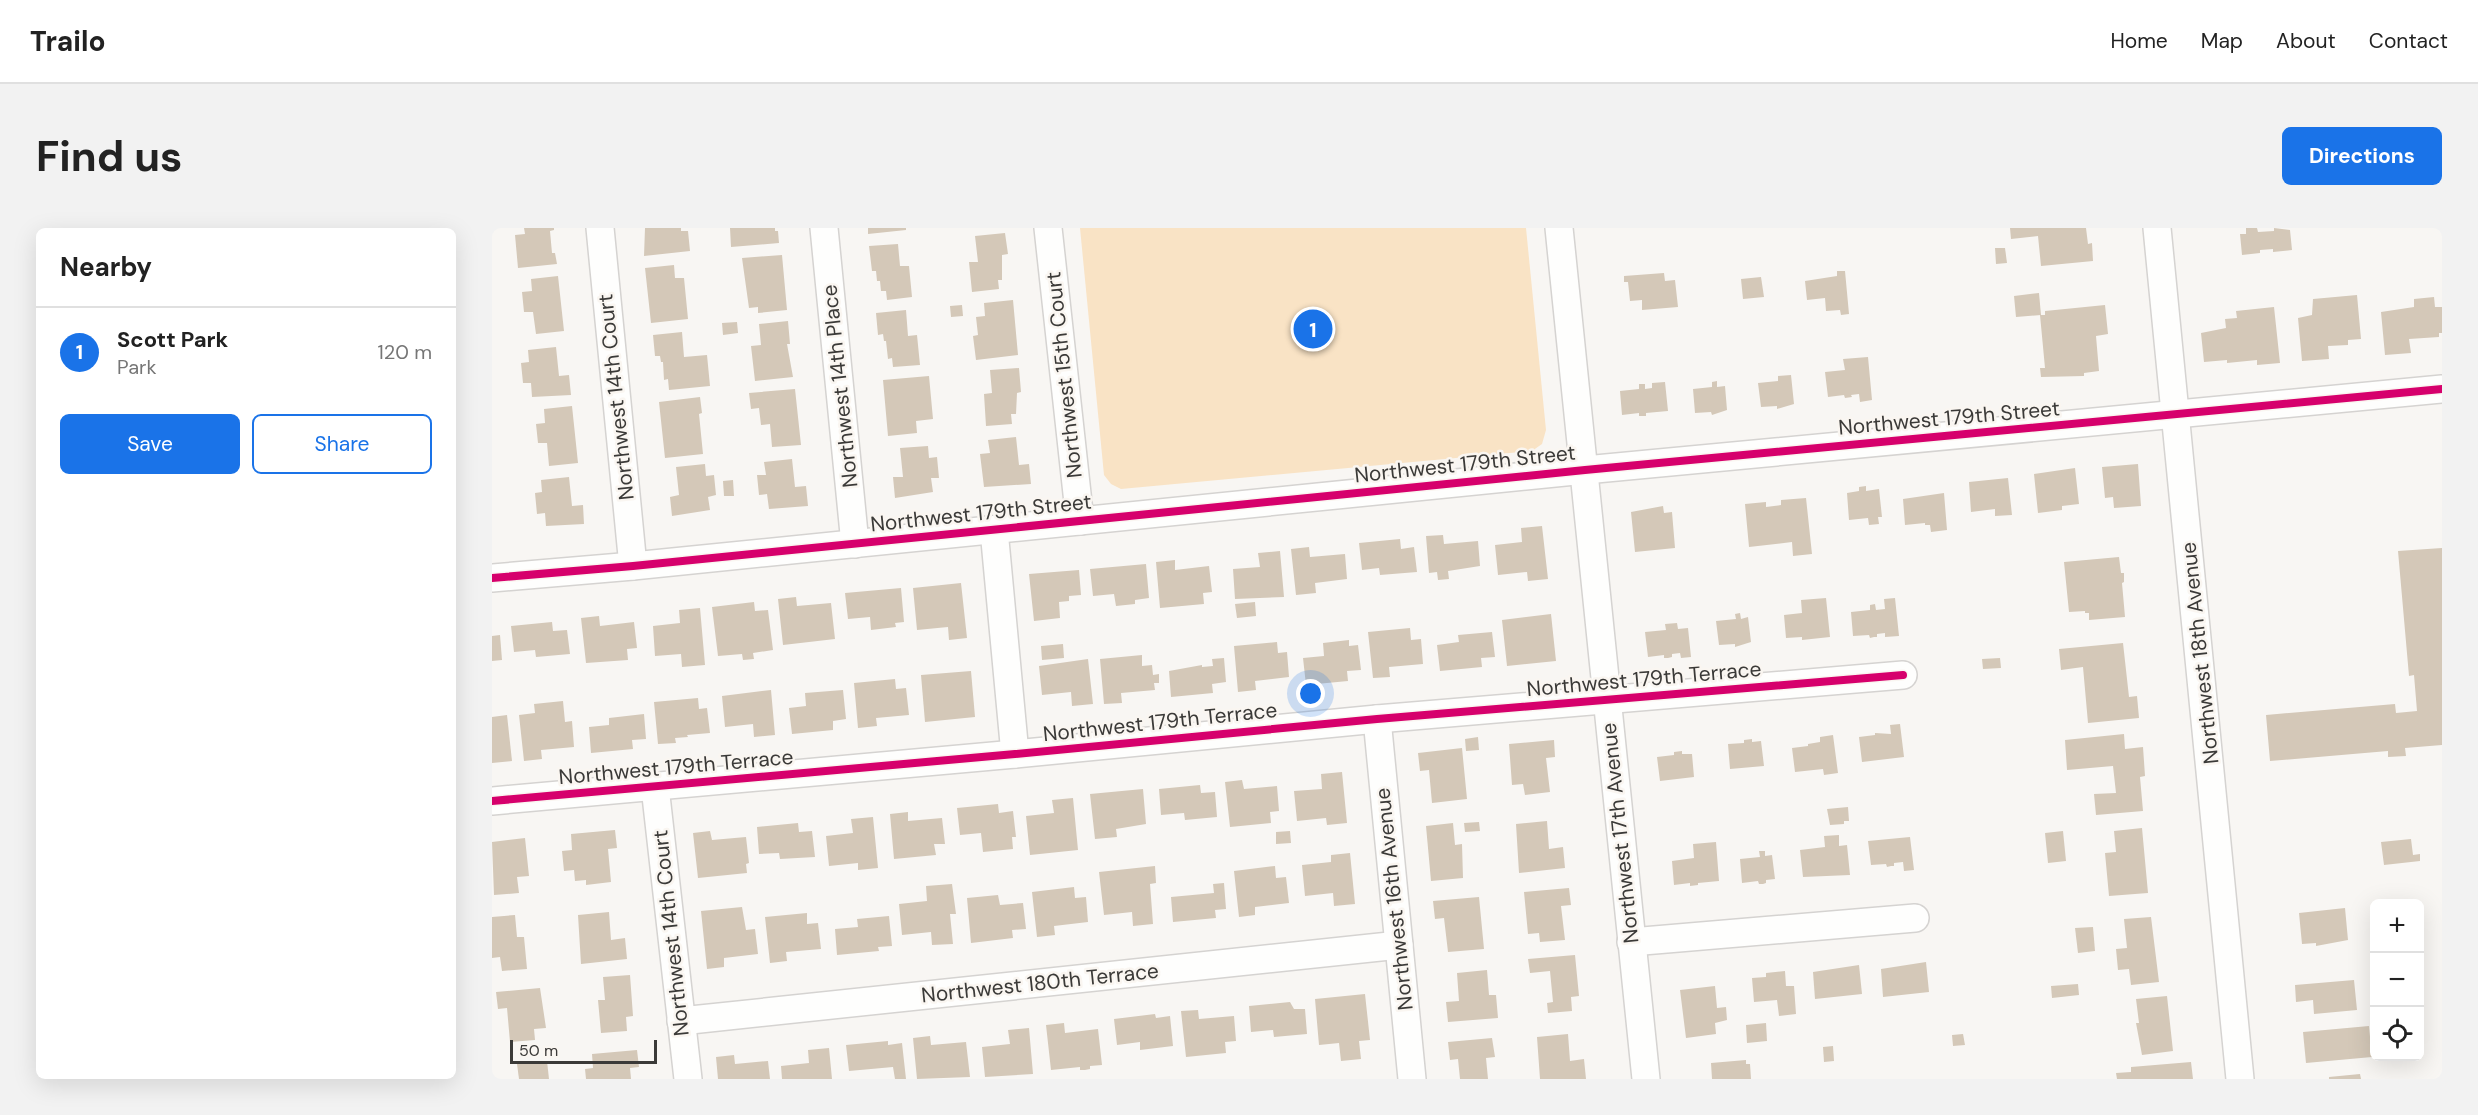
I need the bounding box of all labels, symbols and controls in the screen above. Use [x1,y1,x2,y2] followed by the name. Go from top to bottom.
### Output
[30,23,106,60] text: Trailo
[2110,27,2168,55] text: Home
[2201,27,2243,55] text: Map
[2276,27,2336,55] text: About
[2369,27,2448,55] text: Contact
[2282,127,2442,185] button: Directions
[36,129,182,184] text: Find us
[60,250,152,284] text: Nearby
[1039,270,1089,480] street label: Northwest 15th Court
[815,283,865,489] street label: Northwest 14th Place
[591,292,641,502] street label: Northwest 14th Court
[1294,306,1332,352] pin: 1
[117,325,228,354] text: Scott Park
[76,339,83,365] text: 1
[378,339,432,365] text: 120 m
[117,354,157,380] text: Park
[1837,394,2061,442] street label: Northwest 179th Street
[60,414,240,474] button: Save
[252,414,432,474] button: Share
[1353,438,1577,490] street label: Northwest 179th Street
[869,487,1093,539] street label: Northwest 179th Street
[2174,541,2226,765] street label: Northwest 18th Avenue
[1525,655,1763,703] street label: Northwest 179th Terrace
[1296,679,1325,708] your location
[1041,696,1279,748] street label: Northwest 179th Terrace
[1594,721,1646,945] street label: Northwest 17th Avenue
[557,743,795,791] street label: Northwest 179th Terrace
[1368,786,1420,1012] street label: Northwest 16th Avenue
[646,828,696,1038] street label: Northwest 14th Court
[2370,899,2424,1061] map controls
[2370,899,2424,953] button: +
[2370,953,2424,1007] button: −
[920,957,1160,1009] street label: Northwest 180th Terrace
[2370,1007,2424,1061] button: locate
[510,1037,657,1064] scale bar
[519,1040,558,1061] text: 50 m

